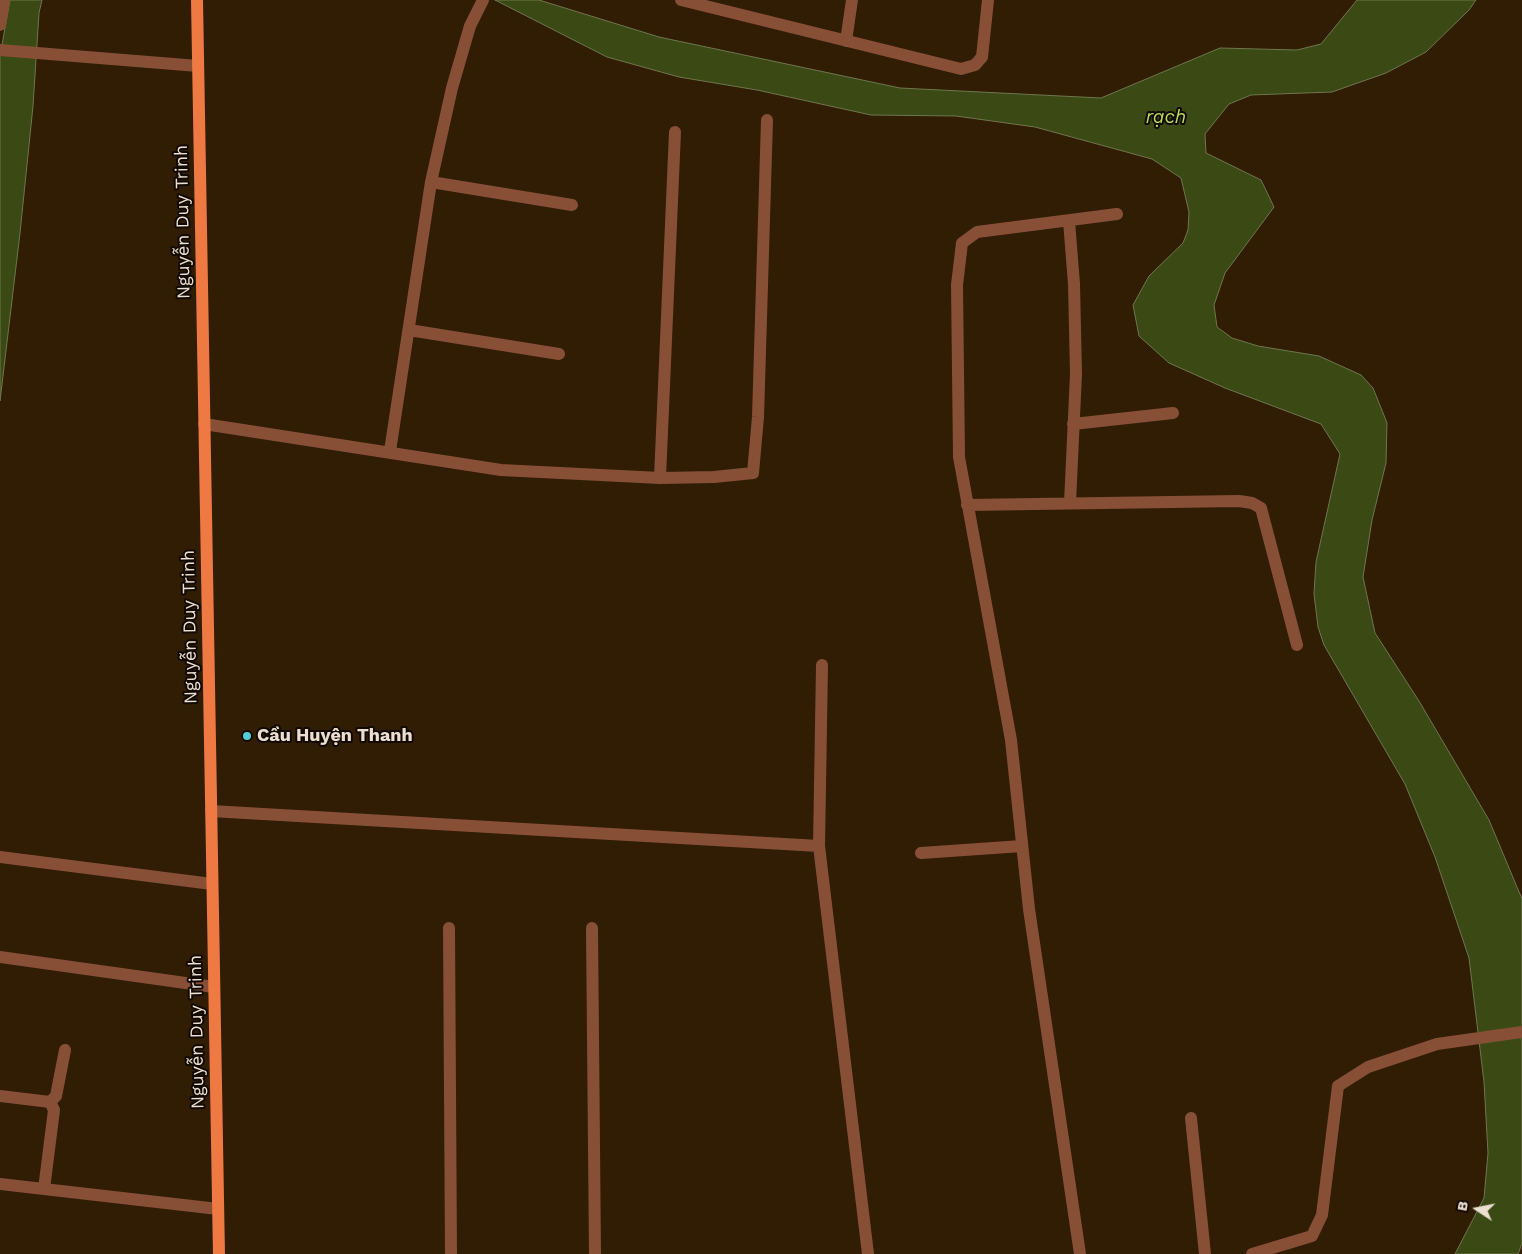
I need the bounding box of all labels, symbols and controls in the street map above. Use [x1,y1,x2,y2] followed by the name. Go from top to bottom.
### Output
[1146,106,1186,128] water label: rạch
[171,145,195,299] street label: Nguyễn Duy Trinh
[178,550,202,704] street label: Nguyễn Duy Trinh
[257,725,413,747] place label: Cầu Huyện Thanh
[241,730,253,742] marker: Cầu Huyện Thanh
[185,955,209,1109] street label: Nguyễn Duy Trinh
[1452,1184,1502,1234] north arrow
[1454,1200,1471,1212] text: B

